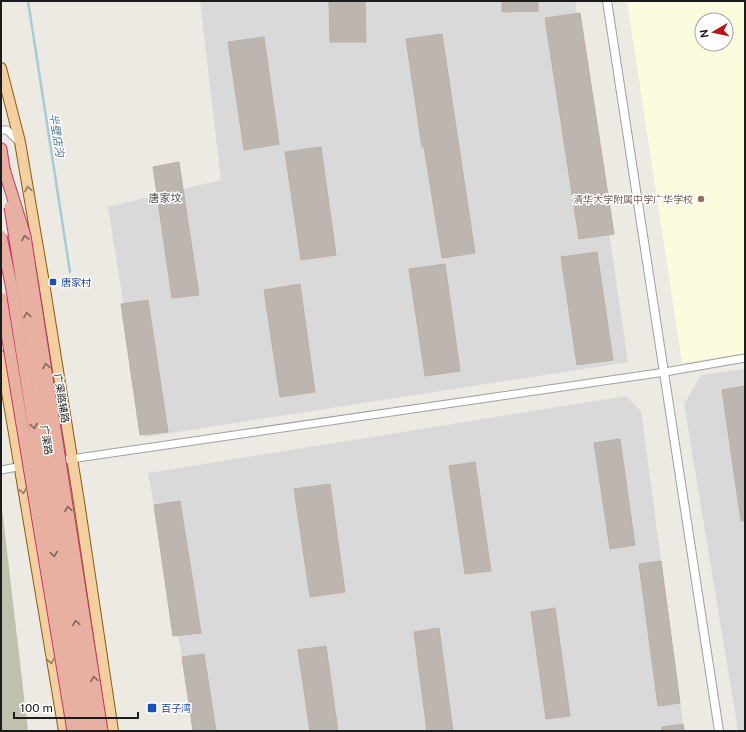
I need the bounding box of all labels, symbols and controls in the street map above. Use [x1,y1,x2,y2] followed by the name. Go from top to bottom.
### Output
[694,12,734,52] north arrow
[698,28,711,39] text: N
[48,112,67,159] water label: 半壁店沟
[24,185,32,192] one-way arrow
[149,192,182,204] district label: 唐家坟
[573,193,693,205] place label: 清华大学附属中学广华学校
[696,194,706,204] marker: 清华大学附属中学广华学校
[21,235,29,241] one-way arrow
[61,276,91,288] place label: 唐家村
[48,277,58,287] marker: 唐家村
[23,312,32,318] one-way arrow
[42,363,51,369] one-way arrow
[52,372,72,424] street label: 广渠路辅路
[29,423,38,429] one-way arrow
[39,424,55,456] street label: 广渠路
[19,488,27,494] one-way arrow
[64,505,73,512] one-way arrow
[49,551,58,557] one-way arrow
[73,620,81,626] one-way arrow
[47,658,55,664] one-way arrow
[90,676,99,682] one-way arrow
[14,694,138,720] scale bar
[20,701,53,715] text: 100 m
[146,702,158,714] marker: 百子湾
[161,702,191,714] place label: 百子湾

